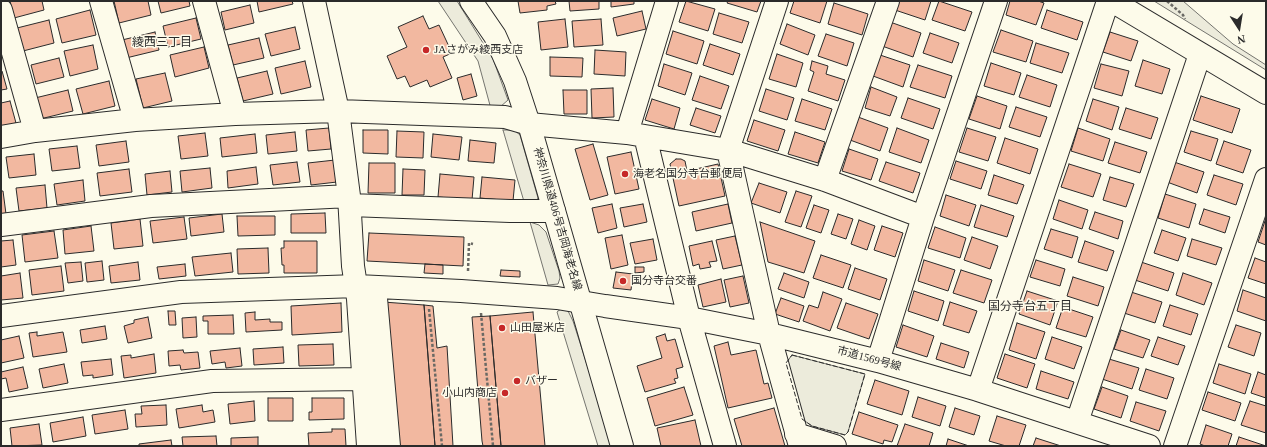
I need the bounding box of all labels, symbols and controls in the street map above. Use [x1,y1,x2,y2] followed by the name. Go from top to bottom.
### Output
[1219,8,1259,48] north arrow
[1236,33,1247,46] text: N
[132,36,192,50] district label: 綾西三丁目
[434,43,523,57] place label: JAさがみ綾西支店
[421,45,431,55] marker: JAさがみ綾西支店
[530,146,584,292] street label: 神奈川県道406号吉岡海老名線
[633,167,743,181] place label: 海老名国分寺台郵便局
[620,169,630,179] marker: 海老名国分寺台郵便局
[631,274,697,288] place label: 国分寺台交番
[618,276,628,286] marker: 国分寺台交番
[988,300,1072,314] district label: 国分寺台五丁目
[510,321,565,335] place label: 山田屋米店
[497,323,507,333] marker: 山田屋米店
[835,344,903,374] street label: 市道1569号線
[525,374,558,388] place label: バザー
[512,376,522,386] marker: バザー
[442,386,497,400] place label: 小山内商店
[500,388,510,398] marker: 小山内商店

